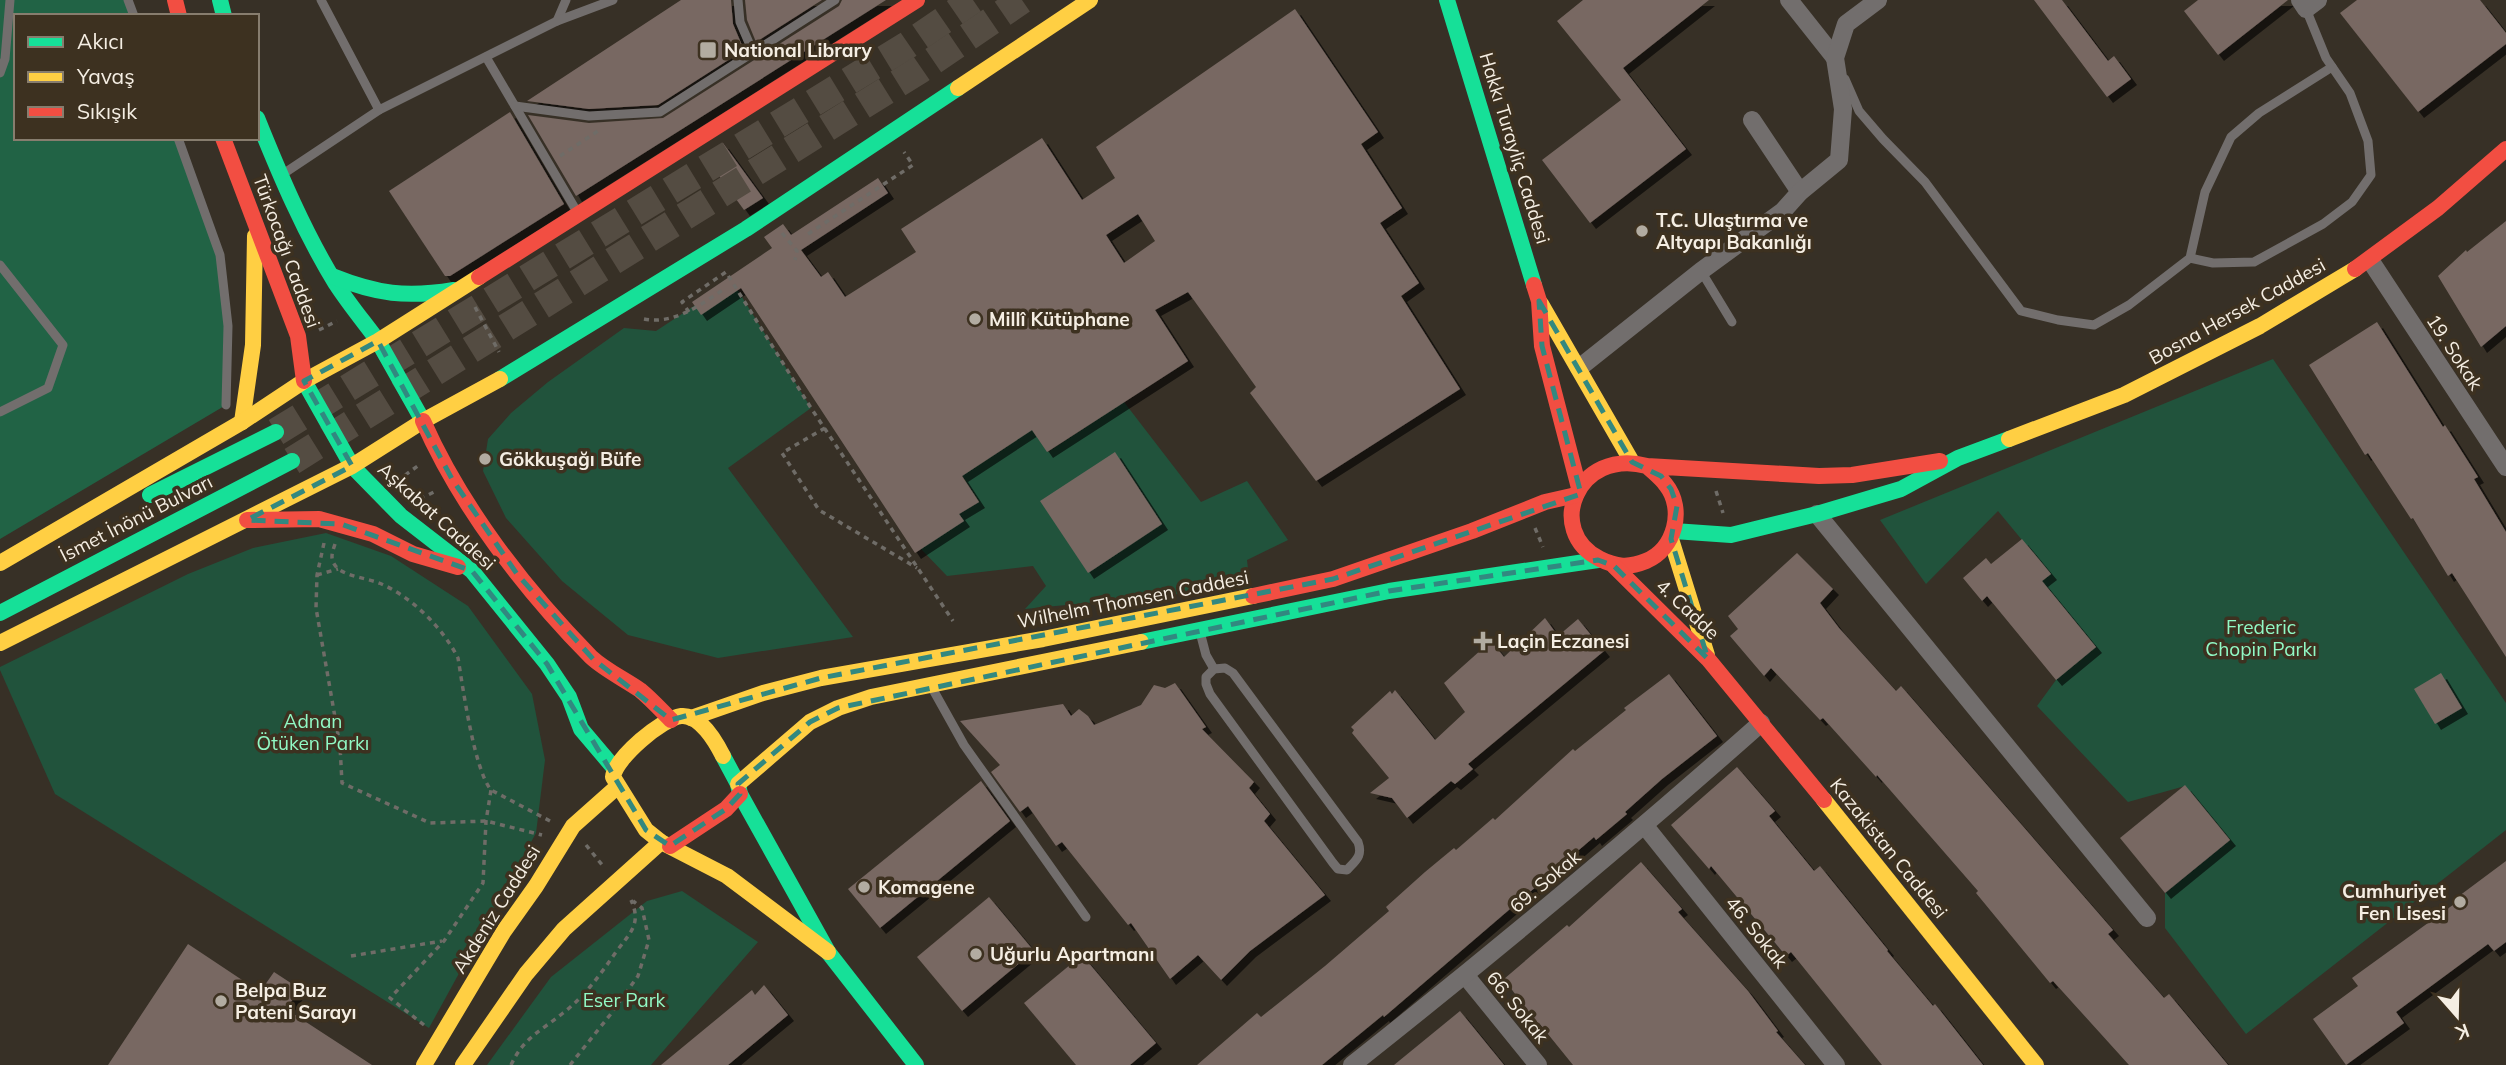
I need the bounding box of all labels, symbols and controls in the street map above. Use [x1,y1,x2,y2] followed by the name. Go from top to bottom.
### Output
[14,14,259,140] legend
[77,28,124,54] text: Akıcı
[724,38,873,62] place label: National Library
[698,40,718,60] marker: National Library
[1474,49,1556,247] street label: Hakkı Turayliç Caddesi
[76,63,135,89] text: Yavaş
[77,98,137,124] text: Sıkışık
[248,171,326,331] street label: Türkocağı Caddesi
[1656,208,1812,254] place label: T.C. Ulaştırma ve Altyapı Bakanlığı
[1634,223,1650,239] marker: T.C. Ulaştırma ve Altyapı Bakanlığı
[2145,252,2329,370] street label: Bosna Hersek Caddesi
[989,307,1130,331] place label: Millî Kütüphane
[2422,310,2489,395] street label: 19. Sokak
[967,311,983,327] marker: Millî Kütüphane
[499,447,641,471] place label: Gökkuşağı Büfe
[477,451,493,467] marker: Gökkuşağı Büfe
[373,457,501,575] street label: Aşkabat Caddesi
[56,469,216,567] street label: İsmet İnönü Bulvarı
[1015,565,1251,633] street label: Wilhelm Thomsen Caddesi
[1651,574,1725,644] street label: 4. Cadde
[2205,615,2317,661] park label: Frederic Chopin Parkı
[1497,629,1629,653] place label: Laçin Eczanesi
[1475,633,1491,649] marker: Laçin Eczanesi
[257,709,369,755] park label: Adnan Ötüken Parkı
[1825,773,1953,923] street label: Kazakistan Caddesi
[447,840,545,978] street label: Akdeniz Caddesi
[1504,844,1586,918] street label: 69. Sokak
[878,875,975,899] place label: Komagene
[856,879,872,895] marker: Komagene
[2342,879,2446,925] place label: Cumhuriyet Fen Lisesi
[1721,891,1793,973] street label: 46. Sokak
[2452,894,2468,910] marker: Cumhuriyet Fen Lisesi
[990,942,1154,966] place label: Uğurlu Apartmanı
[968,946,984,962] marker: Uğurlu Apartmanı
[1482,966,1554,1048] street label: 66. Sokak
[235,978,357,1024] place label: Belpa Buz Pateni Sarayı
[2422,981,2492,1051] north arrow
[583,988,666,1012] park label: Eser Park
[213,993,229,1009] marker: Belpa Buz Pateni Sarayı
[2452,1019,2473,1046] text: K

